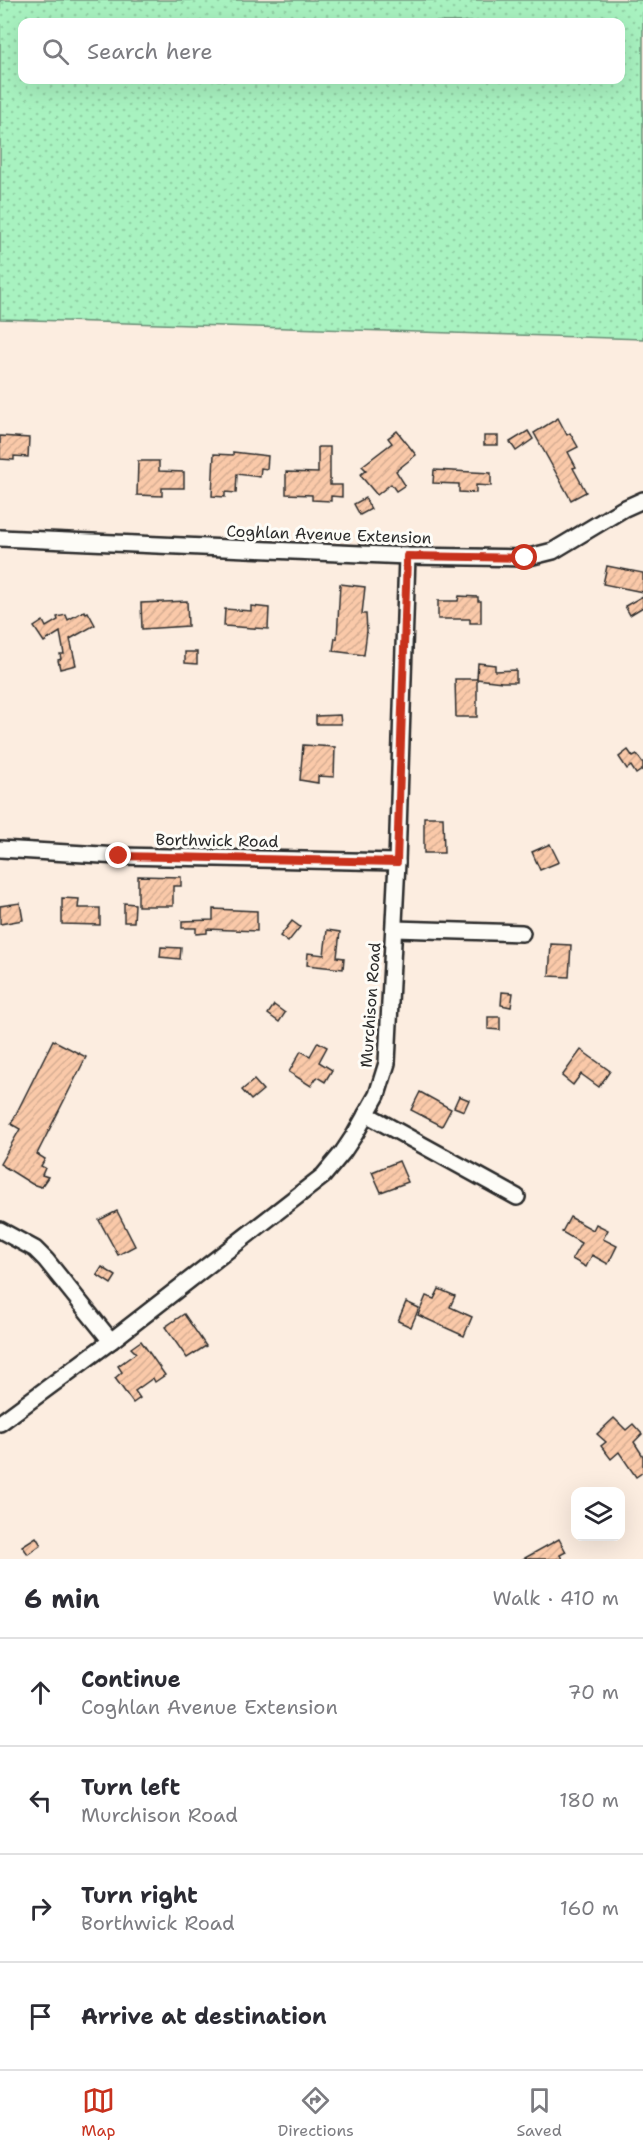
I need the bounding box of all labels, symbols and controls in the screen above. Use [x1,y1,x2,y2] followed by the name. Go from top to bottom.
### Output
[18,18,625,84] search box
[39,35,72,68] icon: search
[87,37,213,66] text: Search here
[226,520,432,549] street label: Coghlan Avenue Extension
[511,544,537,570] route start
[155,829,279,852] street label: Borthwick Road
[105,842,131,868] route end
[356,942,385,1068] street label: Murchison Road
[571,1487,625,1541] map controls
[571,1487,625,1541] button: layers
[24,1581,100,1616] text: 6 min
[493,1585,619,1611] text: Walk · 410 m
[81,1665,181,1694] text: Continue
[24,1676,57,1709] icon: ahead
[567,1679,619,1705] text: 70 m
[81,1694,338,1720] text: Coghlan Avenue Extension
[81,1773,180,1802] text: Turn left
[24,1784,57,1817] icon: left
[559,1787,619,1813] text: 180 m
[81,1802,238,1828] text: Murchison Road
[81,1881,198,1910] text: Turn right
[24,1892,57,1925] icon: right
[560,1895,619,1921] text: 160 m
[81,1910,235,1936] text: Borthwick Road
[24,2000,57,2033] icon: arrive
[81,2002,327,2031] text: Arrive at destination
[81,2084,115,2141] tab: Map
[278,2084,354,2141] tab: Directions
[516,2084,562,2141] tab: Saved

